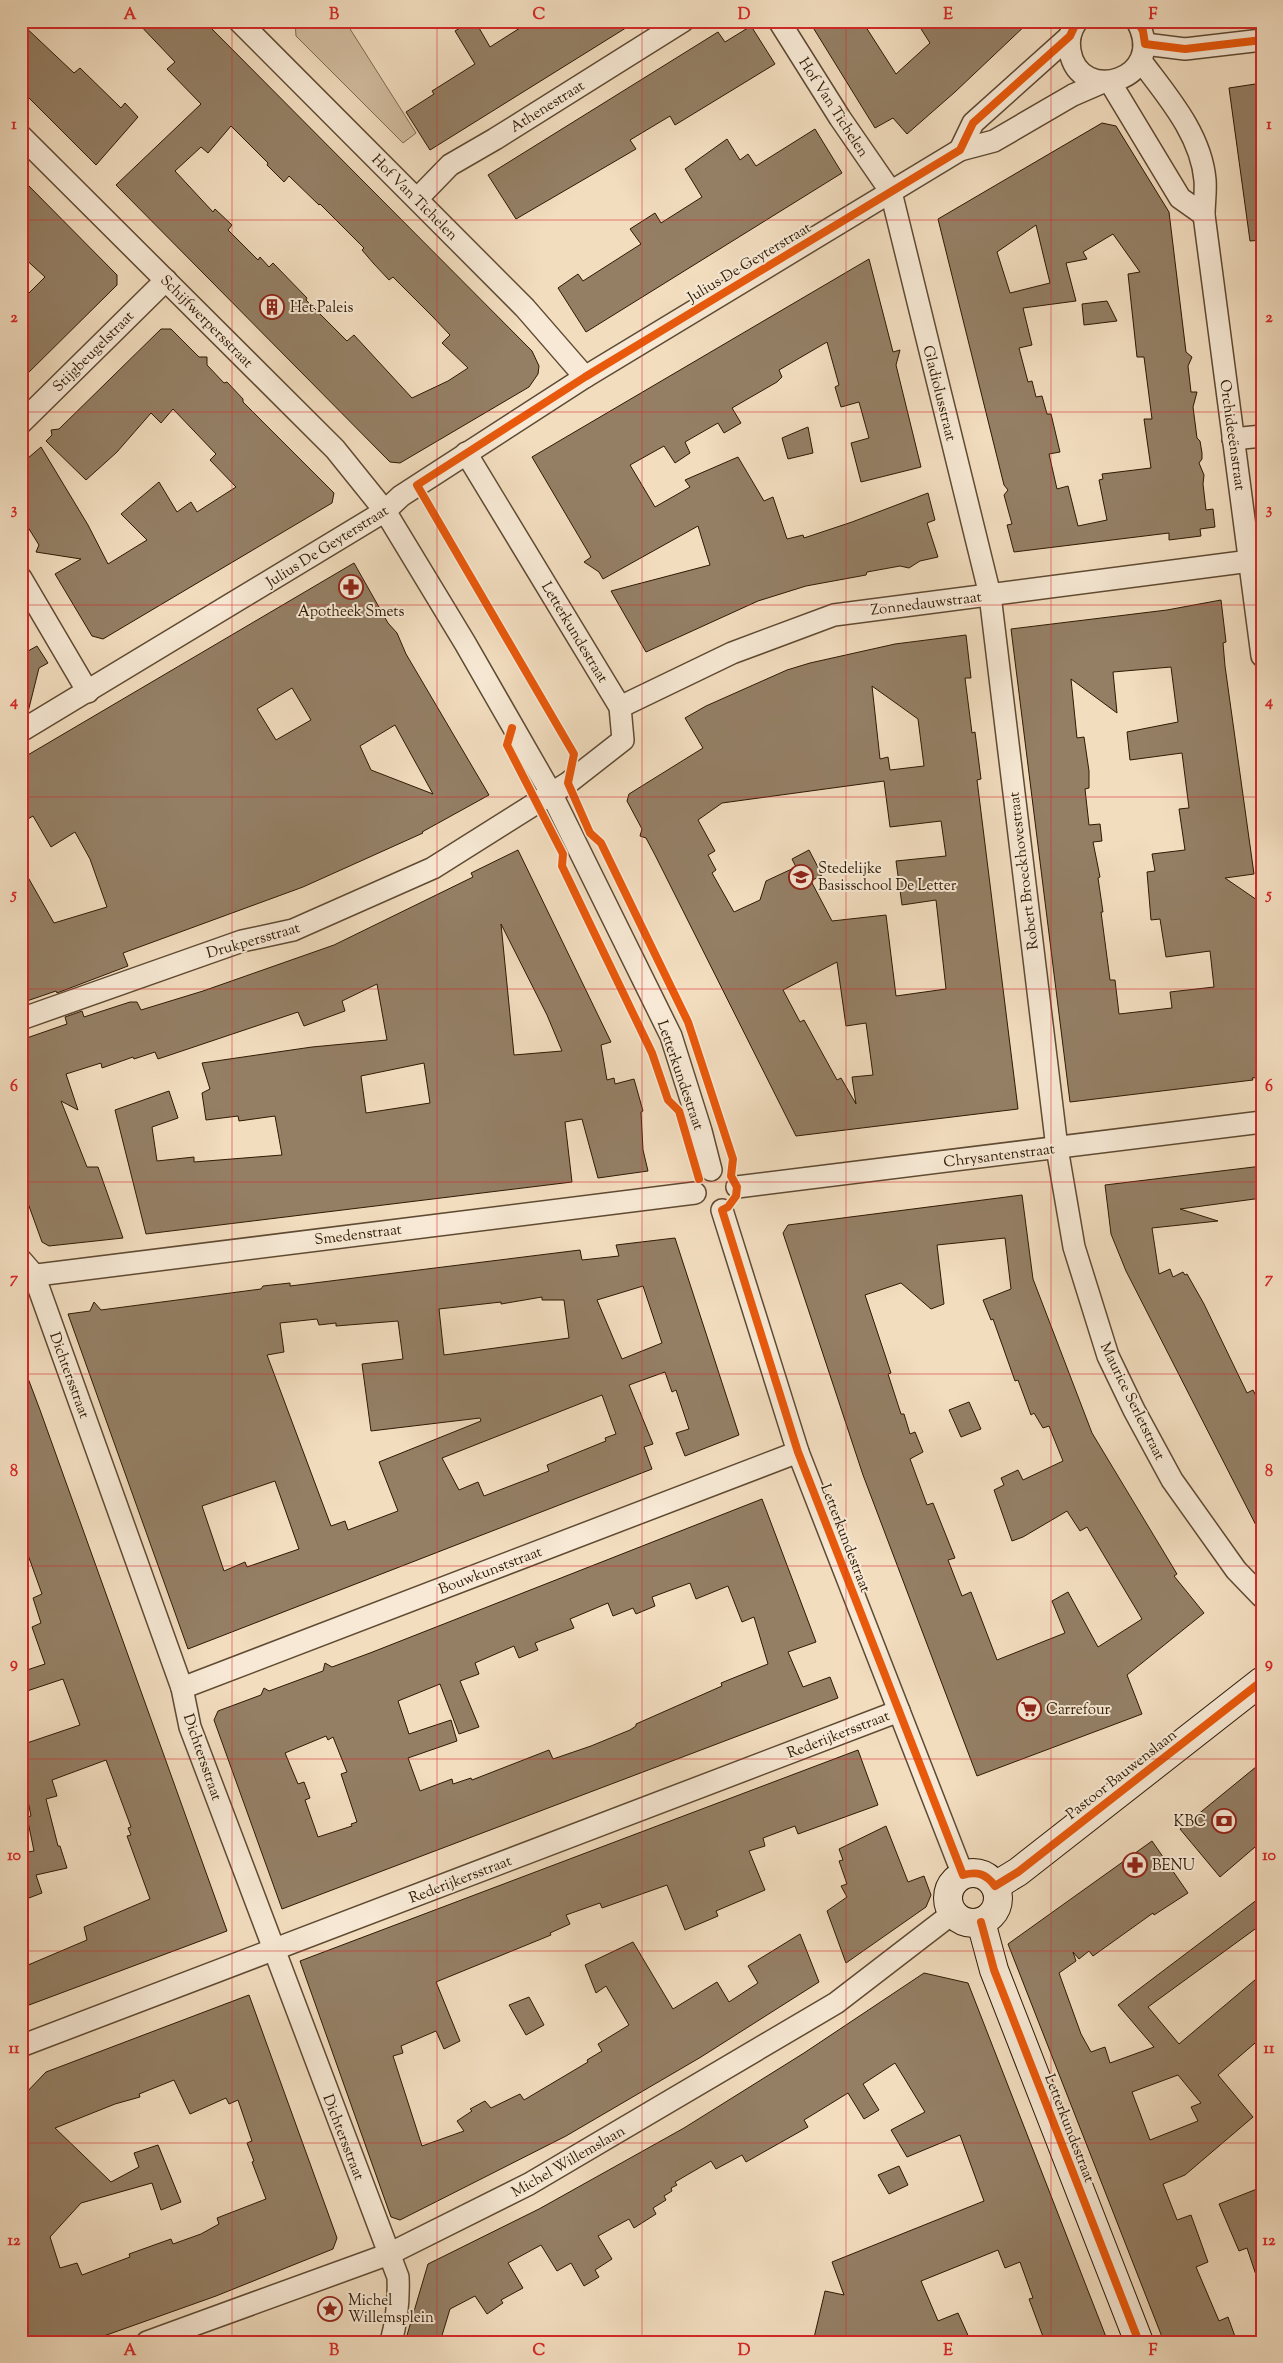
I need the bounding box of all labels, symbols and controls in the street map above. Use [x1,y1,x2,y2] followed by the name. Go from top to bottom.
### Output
[124,4,137,27] text: A
[329,4,339,27] text: B
[533,4,546,27] text: C
[738,4,751,27] text: D
[943,4,953,27] text: E
[1149,4,1158,27] text: F
[793,54,873,162] street label: Hof Van Tichelen
[507,76,589,138] street label: Athenestraat
[11,114,17,137] text: 1
[1266,114,1272,137] text: 1
[366,150,462,246] street label: Hof Van Tichelen
[683,218,816,309] street label: Julius De Geyterstraat
[155,271,257,373] street label: Schijfwerpersstraat
[259,294,285,320] building icon: Het Paleis
[290,298,354,319] place label: Het Paleis
[10,307,18,330] text: 2
[49,307,139,397] street label: Stijgbeugelstraat
[1265,307,1273,330] text: 2
[917,343,961,443] street label: Gladiolusstraat
[1213,378,1250,492] street label: Orchideeënstraat
[11,499,18,522] text: 3
[1266,499,1273,522] text: 3
[262,501,393,594] street label: Julius De Geyterstraat
[338,574,364,600] pharmacy icon: Apotheek Smets
[535,578,612,687] street label: Letterkundestraat
[869,587,983,622] street label: Zonnedauwstraat
[298,602,404,623] place label: Apotheek Smets
[9,691,18,714] text: 4
[1264,691,1273,714] text: 4
[1004,791,1045,951] street label: Robert Broeckhovestraat
[818,859,957,897] place label: Stedelijke Basisschool De Letter
[788,864,814,890] school or university icon: Stedelijke Basisschool De Letter
[9,884,17,907] text: 5
[1264,884,1272,907] text: 5
[204,918,303,965] street label: Drukpersstraat
[651,1018,708,1133] street label: Letterkundestraat
[10,1076,18,1099] text: 6
[1265,1076,1273,1099] text: 6
[942,1139,1056,1174] street label: Chrysantenstraat
[313,1220,403,1251] street label: Smedenstraat
[10,1268,19,1291] text: 7
[1265,1268,1274,1291] text: 7
[43,1329,94,1422] street label: Dichtersstraat
[1094,1339,1169,1464] street label: Maurice Serletstraat
[10,1461,18,1484] text: 8
[1265,1461,1273,1484] text: 8
[814,1481,875,1596] street label: Letterkundestraat
[436,1542,545,1601] street label: Bouwkunststraat
[10,1653,18,1676] text: 9
[1265,1653,1273,1676] text: 9
[1016,1696,1042,1722] supermarket icon: Carrefour
[1046,1700,1111,1721] place label: Carrefour
[784,1706,893,1765] street label: Rederijkersstraat
[177,1711,226,1804] street label: Dichtersstraat
[1062,1725,1182,1825] street label: Pastoor Bauwenslaan
[1211,1808,1237,1834] bank icon: KBC
[1174,1812,1206,1833] place label: KBC
[7,1845,21,1868] text: 10
[1262,1845,1276,1868] text: 10
[406,1851,515,1910] street label: Rederijkersstraat
[1122,1852,1148,1878] pharmacy icon: BENU
[1152,1856,1195,1877] place label: BENU
[9,2038,20,2061] text: 11
[1264,2038,1275,2061] text: 11
[1038,2071,1099,2186] street label: Letterkundestraat
[317,2092,369,2184] street label: Dichtersstraat
[508,2121,630,2203] street label: Michel Willemslaan
[8,2230,21,2253] text: 12
[1263,2230,1276,2253] text: 12
[348,2291,434,2329] place label: Michel Willemsplein
[317,2296,343,2322] place icon: Michel Willemsplein
[124,2340,137,2363] text: A
[329,2340,339,2363] text: B
[533,2340,546,2363] text: C
[738,2340,751,2363] text: D
[943,2340,953,2363] text: E
[1149,2340,1158,2363] text: F

